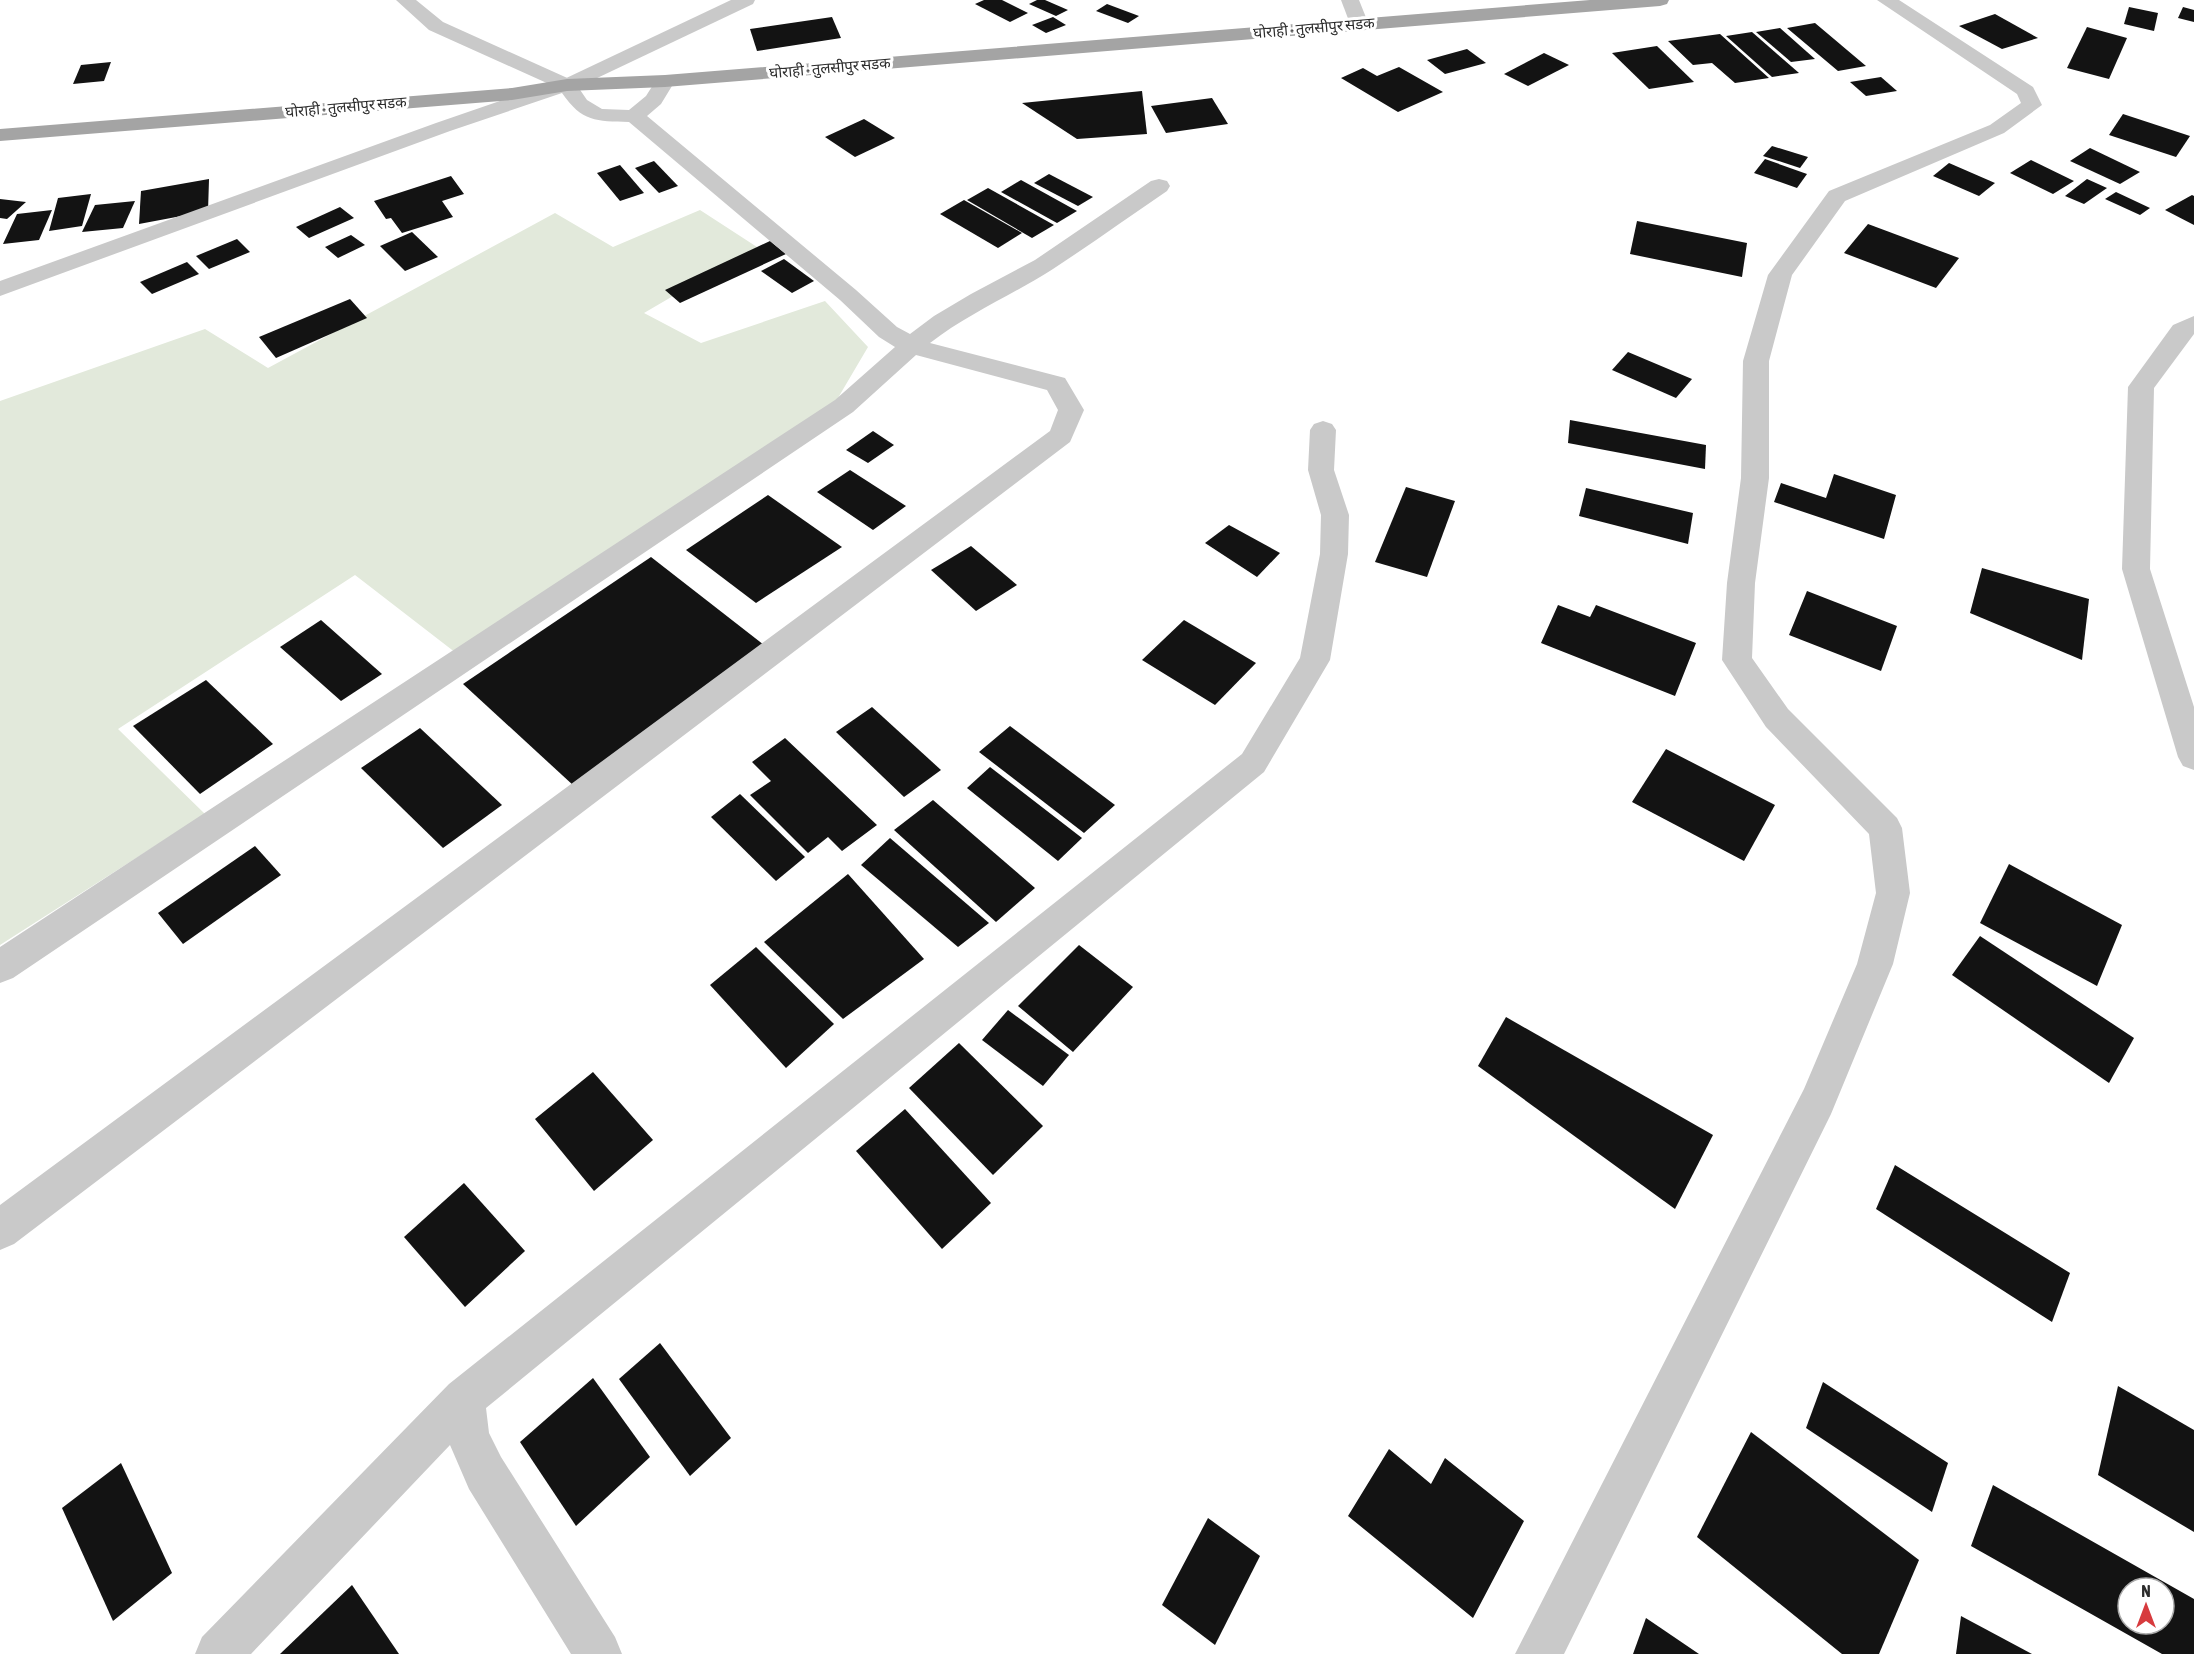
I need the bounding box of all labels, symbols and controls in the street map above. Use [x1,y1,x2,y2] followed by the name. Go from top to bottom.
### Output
[1253,14,1376,43] street label: घोराही - तुलसीपुर सडक
[769,54,892,83] street label: घोराही - तुलसीपुर सडक
[285,93,408,122] street label: घोराही - तुलसीपुर सडक
[2116,1576,2176,1636] north arrow
[2141,1582,2151,1600] text: N

